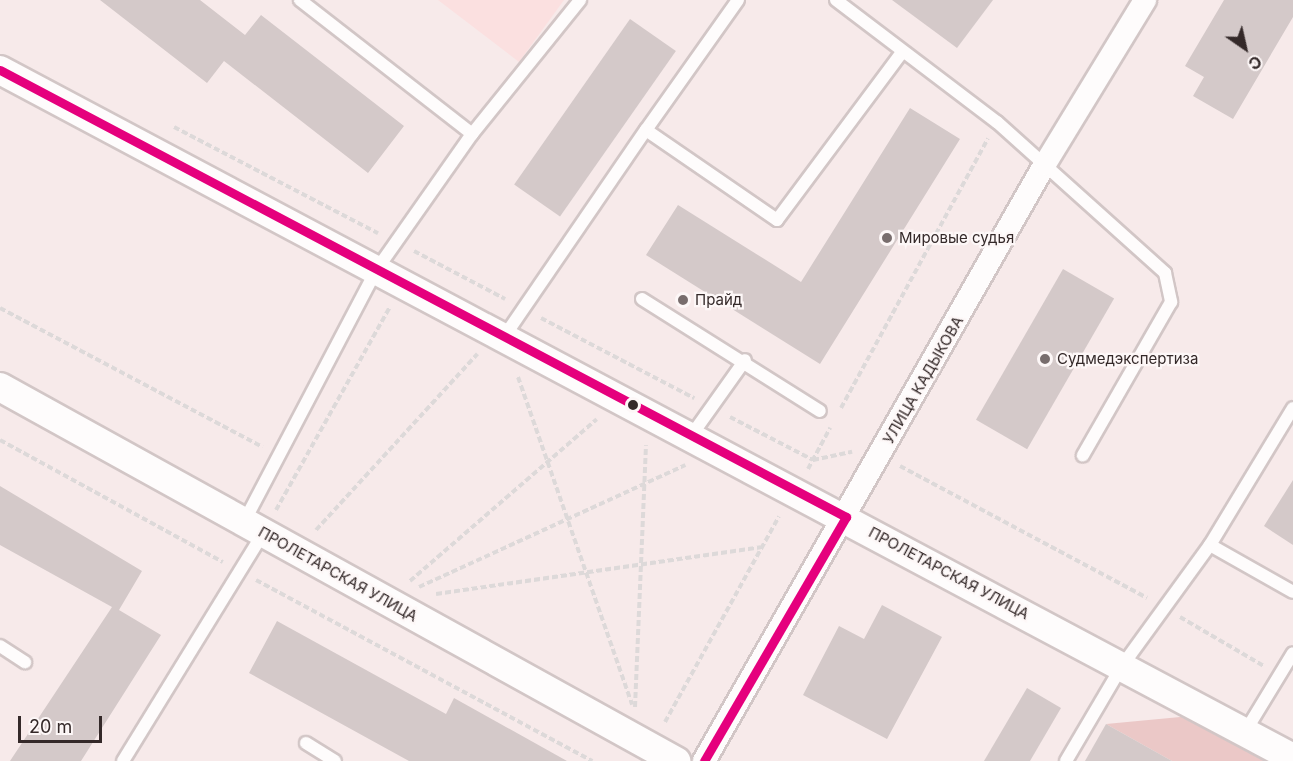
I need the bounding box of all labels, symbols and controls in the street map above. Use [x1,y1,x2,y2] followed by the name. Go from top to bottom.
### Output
[1215,18,1275,78] north arrow
[1245,51,1266,75] text: С
[899,229,1014,247] place label: Мировые судья
[880,231,894,245] marker: Мировые судья
[695,291,742,309] place label: Прайд
[676,293,690,307] marker: Прайд
[879,313,967,447] street label: УЛИЦА КАДЫКОВА
[1057,350,1198,368] place label: Судмедэкспертиза
[1038,352,1052,366] marker: Судмедэкспертиза
[627,399,639,411] unlabelled marker
[255,523,421,625] street label: ПРОЛЕТАРСКАЯ УЛИЦА
[866,523,1032,623] street label: ПРОЛЕТАРСКАЯ УЛИЦА
[21,704,105,742] scale bar
[29,716,72,737] text: 20 m

